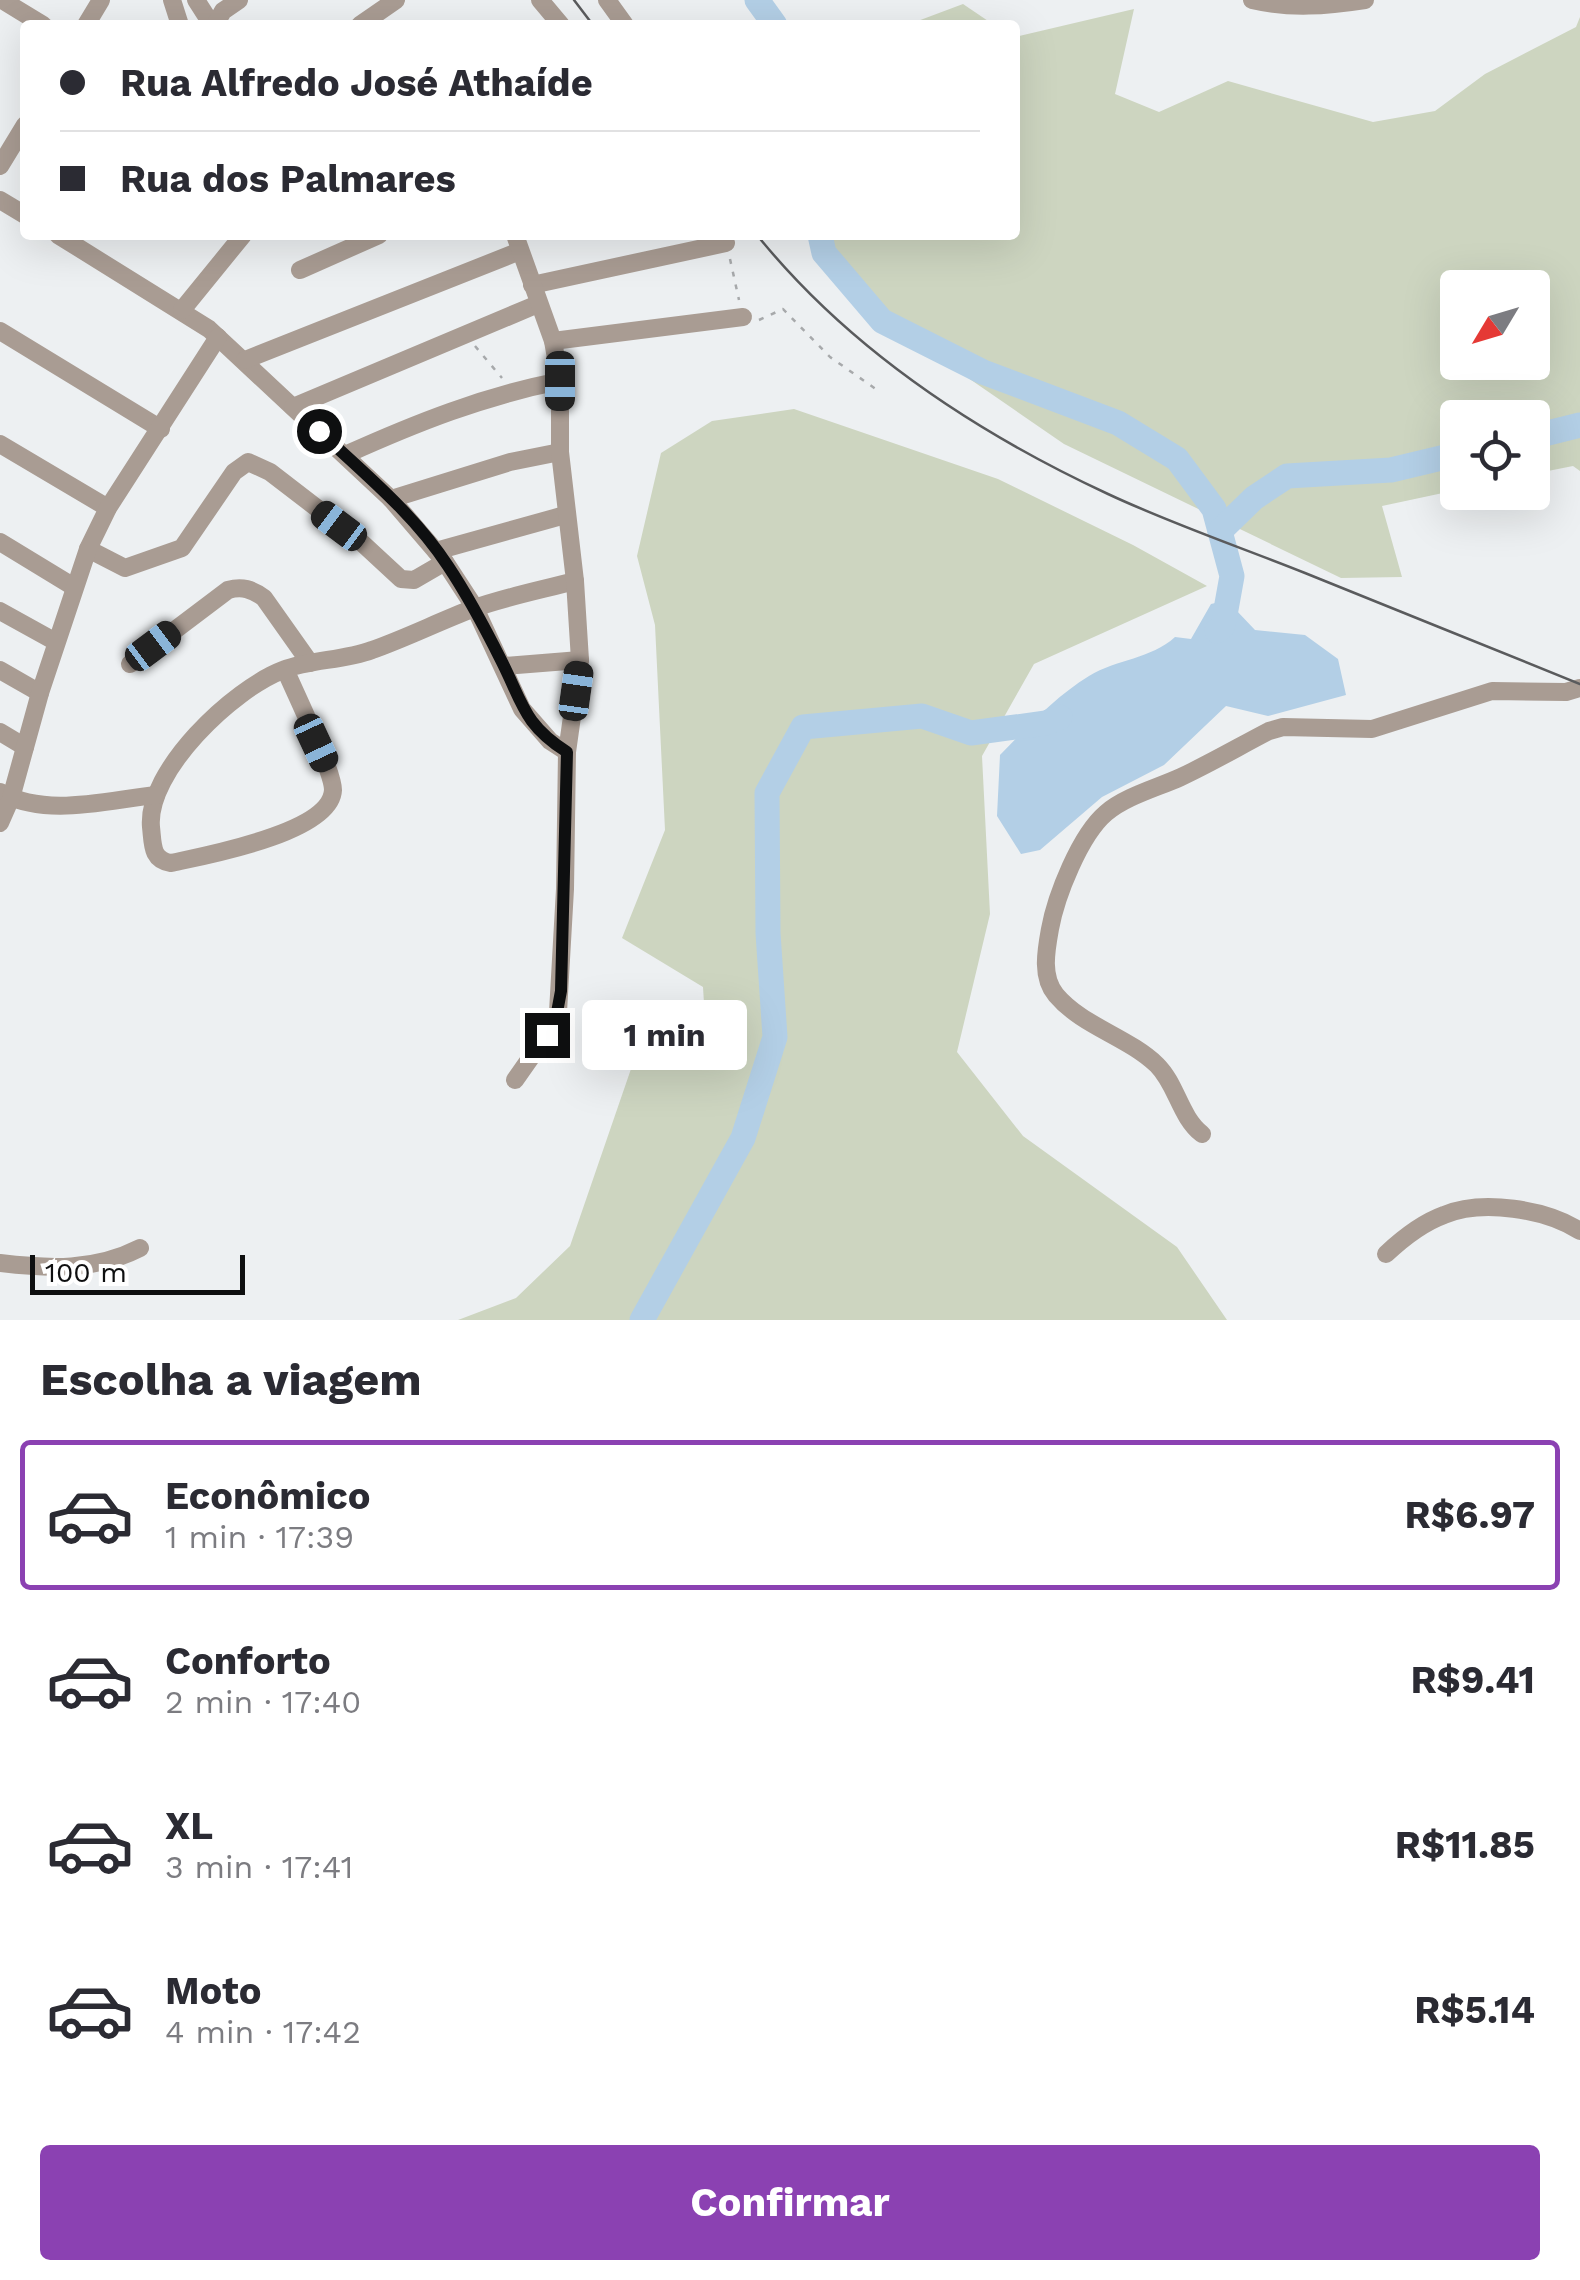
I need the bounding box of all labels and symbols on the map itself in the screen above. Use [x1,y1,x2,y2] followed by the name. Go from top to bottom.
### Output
[1440,270,1550,380] north arrow
[545,351,575,411] car
[297,409,342,454] route start
[306,496,372,556] car
[120,616,186,676] car
[557,659,595,723] car
[290,709,342,777] car
[582,1000,747,1070] callout: 1 min
[525,1013,570,1058] route end
[30,1250,245,1294] scale bar

